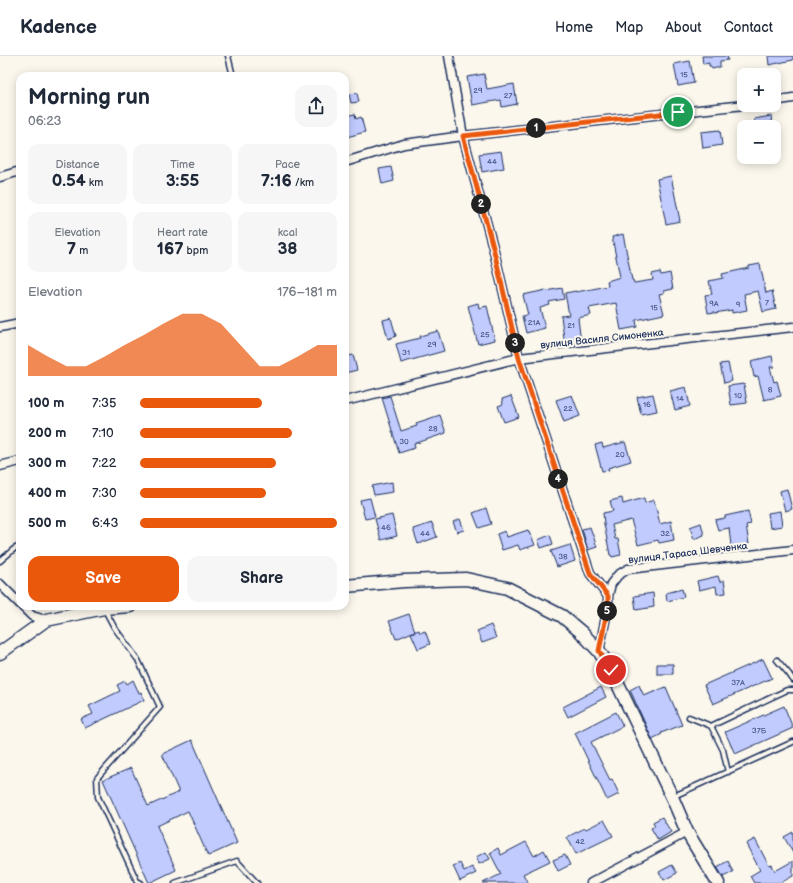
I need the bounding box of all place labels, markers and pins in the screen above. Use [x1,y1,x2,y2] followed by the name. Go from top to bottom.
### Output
[661,95,695,129] pin
[526,118,546,138] pin: 1
[471,194,491,214] pin: 2
[505,333,525,353] pin: 3
[548,469,568,489] pin: 4
[597,601,617,621] pin: 5
[594,653,628,687] pin

